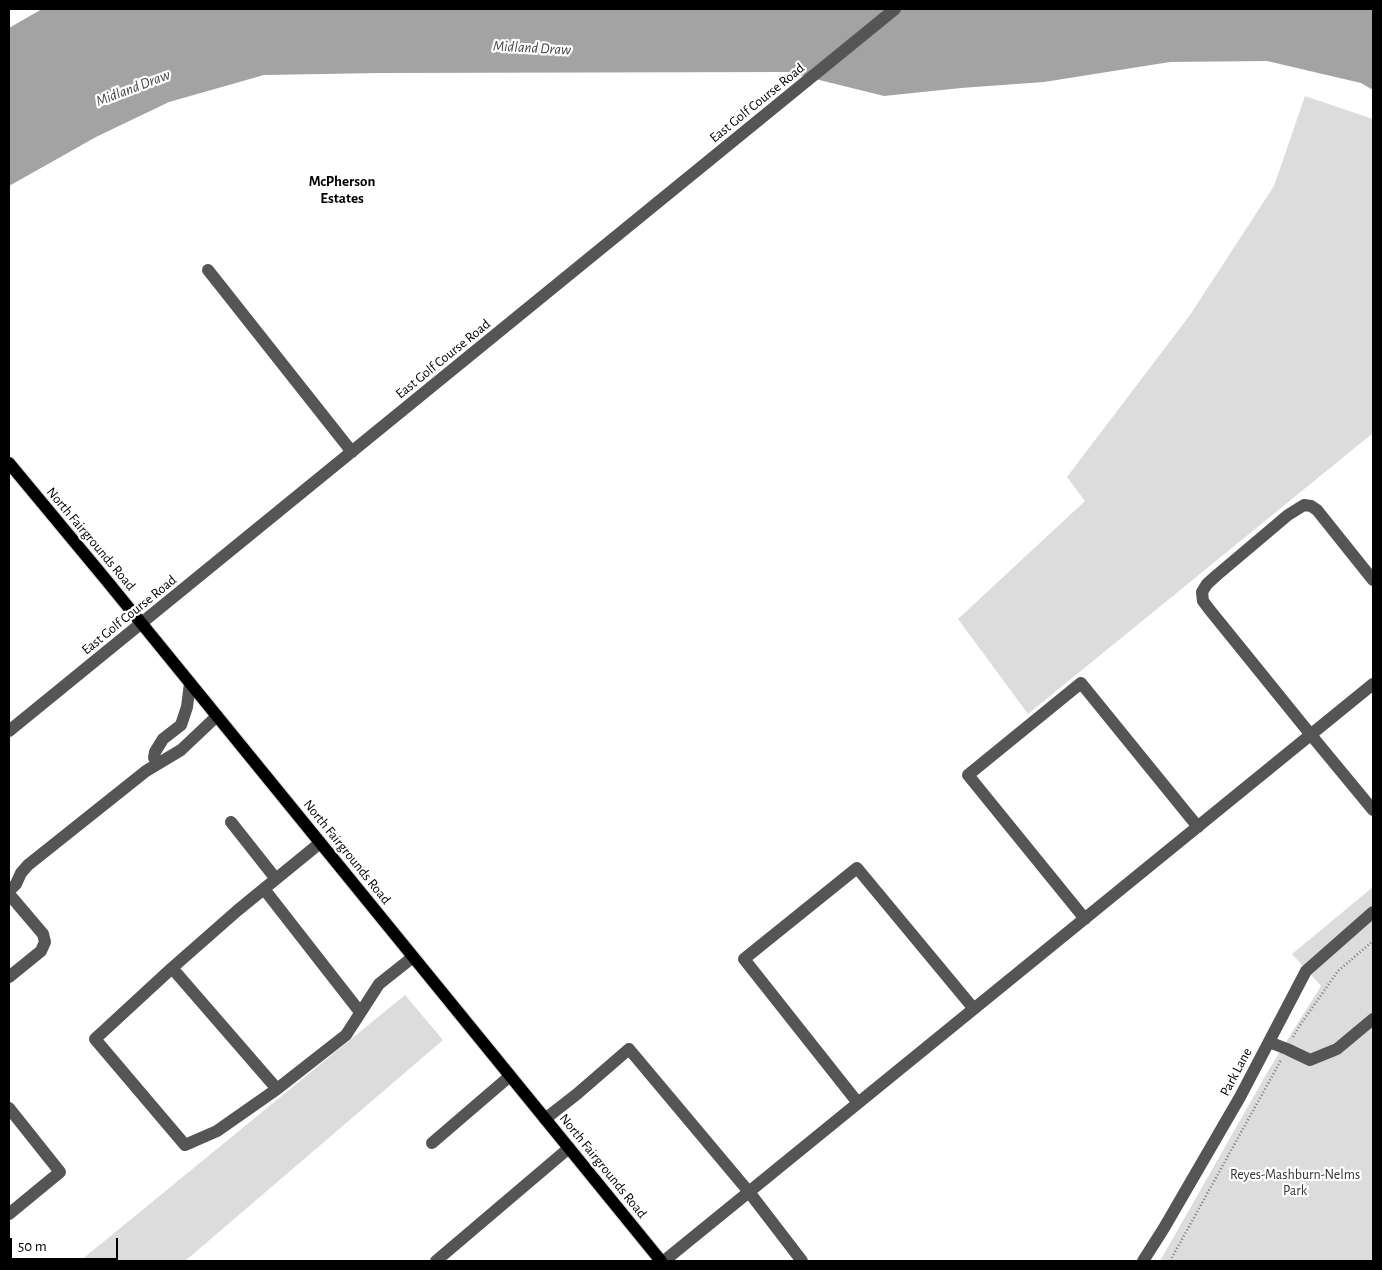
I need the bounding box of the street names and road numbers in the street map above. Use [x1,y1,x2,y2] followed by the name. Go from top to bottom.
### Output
[706,60,808,146] street label: East Golf Course Road
[392,316,494,402] street label: East Golf Course Road
[43,484,139,594] street label: North Fairgrounds Road
[78,572,180,658] street label: East Golf Course Road
[300,796,394,908] street label: North Fairgrounds Road
[1216,1045,1256,1099] street label: Park Lane
[556,1110,650,1222] street label: North Fairgrounds Road

